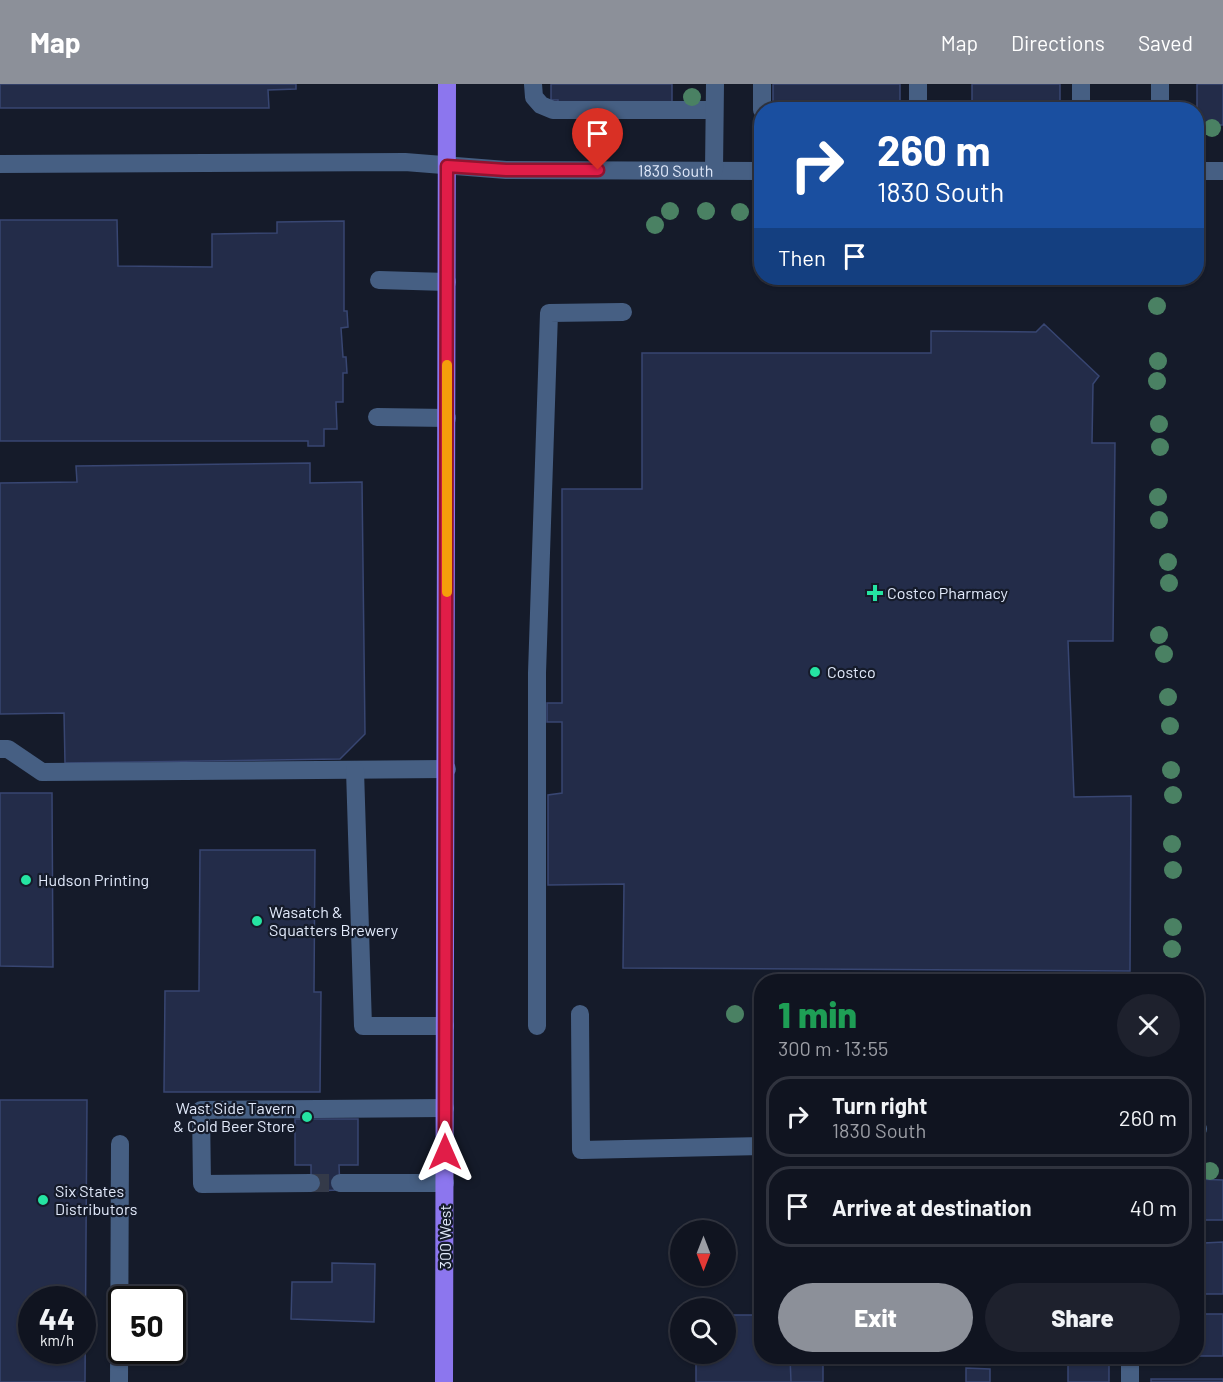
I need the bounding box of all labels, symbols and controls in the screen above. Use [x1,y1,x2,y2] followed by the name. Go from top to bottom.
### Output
[30,25,81,59] text: Map
[941,30,978,55] text: Map
[1011,30,1105,55] text: Directions
[1138,30,1193,55] text: Saved
[572,108,623,170] pin
[581,117,614,150] icon: arrive
[877,124,990,174] text: 260 m
[778,126,856,204] icon: right
[638,161,714,180] street label: 1830 South
[877,175,1004,207] text: 1830 South
[838,240,871,273] icon: arrive
[778,244,826,270] text: Then
[887,583,1009,602] place label: Costco Pharmacy
[868,586,882,600] marker: Costco Pharmacy
[827,662,876,681] place label: Costco
[808,665,822,679] marker: Costco
[38,870,149,889] place label: Hudson Printing
[19,873,33,887] marker: Hudson Printing
[269,902,399,939] place label: Wasatch & Squatters Brewery
[250,914,264,928] marker: Wasatch & Squatters Brewery
[778,992,857,1035] text: 1 min
[1117,994,1180,1057] button: close
[778,1036,888,1060] text: 300 m · 13:55
[832,1092,927,1118] text: Turn right
[173,1098,295,1135] place label: Wast Side Tavern & Cold Beer Store
[781,1100,814,1133] icon: right
[1119,1104,1177,1130] text: 260 m
[300,1110,314,1124] marker: Wast Side Tavern & Cold Beer Store
[832,1118,926,1142] text: 1830 South
[413,1120,477,1184] position arrow
[55,1181,137,1218] place label: Six States Distributors
[781,1190,814,1223] icon: arrive
[36,1193,50,1207] marker: Six States Distributors
[832,1194,1031,1220] text: Arrive at destination
[1130,1194,1177,1220] text: 40 m
[435,1205,454,1269] street label: 300 West
[670,1220,736,1286] north arrow
[670,1220,736,1364] map controls
[778,1283,973,1352] button: Exit
[985,1283,1180,1352] button: Share
[108,1286,186,1364] speed limit sign: 50
[670,1298,736,1364] button: search
[39,1300,75,1336] text: 44
[40,1331,74,1349] text: km/h

